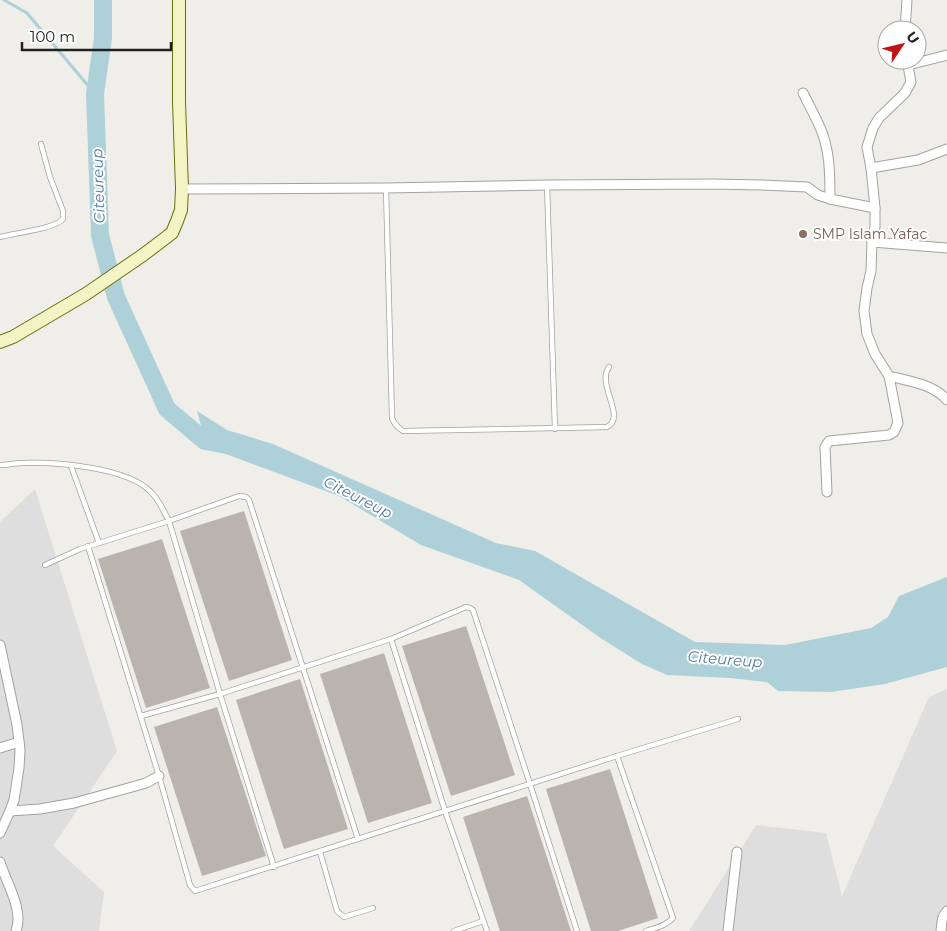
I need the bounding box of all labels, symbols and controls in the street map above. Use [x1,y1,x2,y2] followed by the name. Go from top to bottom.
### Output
[22,20,171,52] scale bar
[877,20,927,70] north arrow
[30,27,75,46] text: 100 m
[902,28,923,47] text: U
[87,148,109,224] water label: Citeureup
[813,225,927,243] place label: SMP Islam Yafac
[797,228,809,240] marker: SMP Islam Yafac
[320,472,396,522] water label: Citeureup
[687,646,763,672] water label: Citeureup

